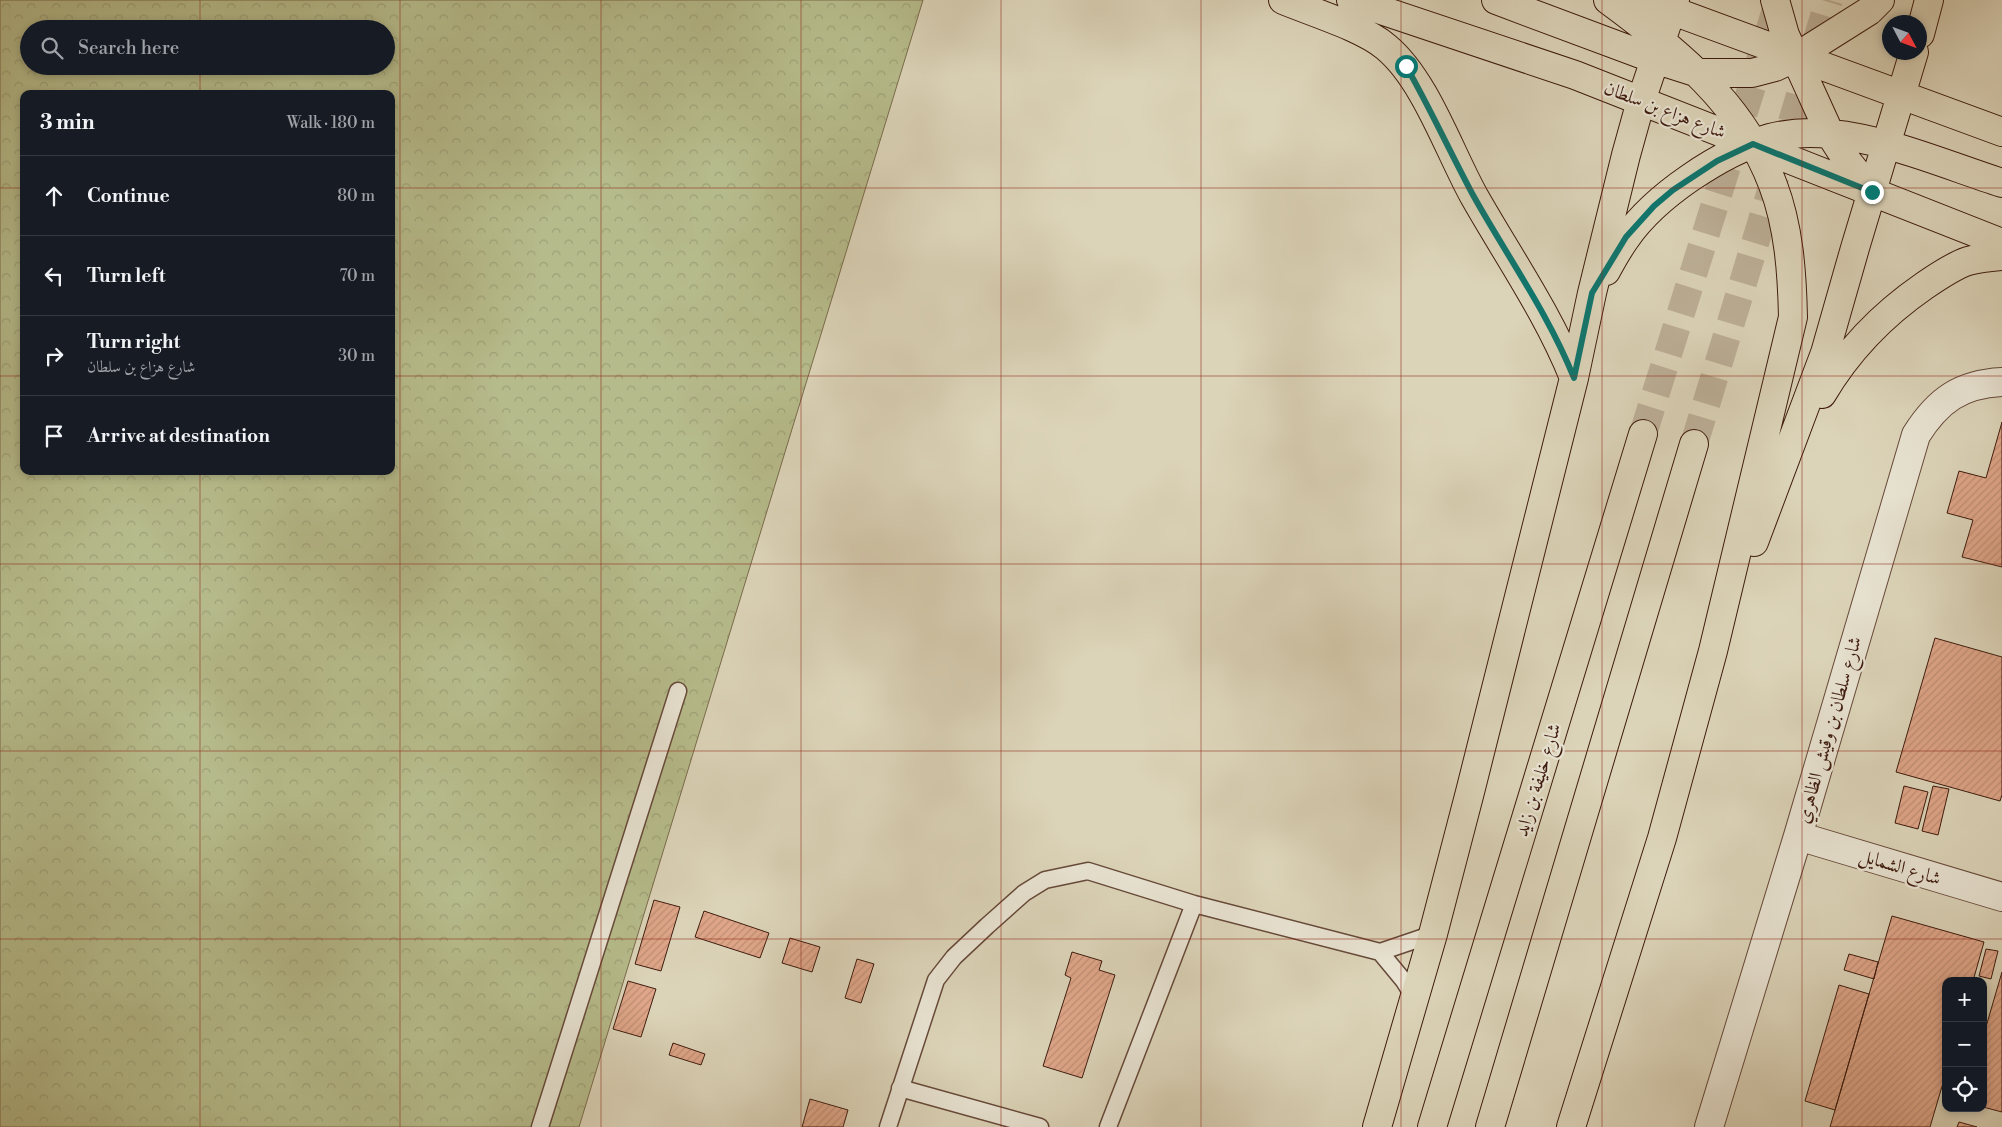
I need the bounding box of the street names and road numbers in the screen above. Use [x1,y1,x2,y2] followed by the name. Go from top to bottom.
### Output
[1600,76,1729,147] street label: شارع هزاع بن سلطان
[1791,634,1870,827] street label: شارع سلطان بن وقيش الظاهري
[1509,720,1569,840] street label: شارع خليفة بن زايد
[1855,843,1944,894] street label: شارع الشمايل

